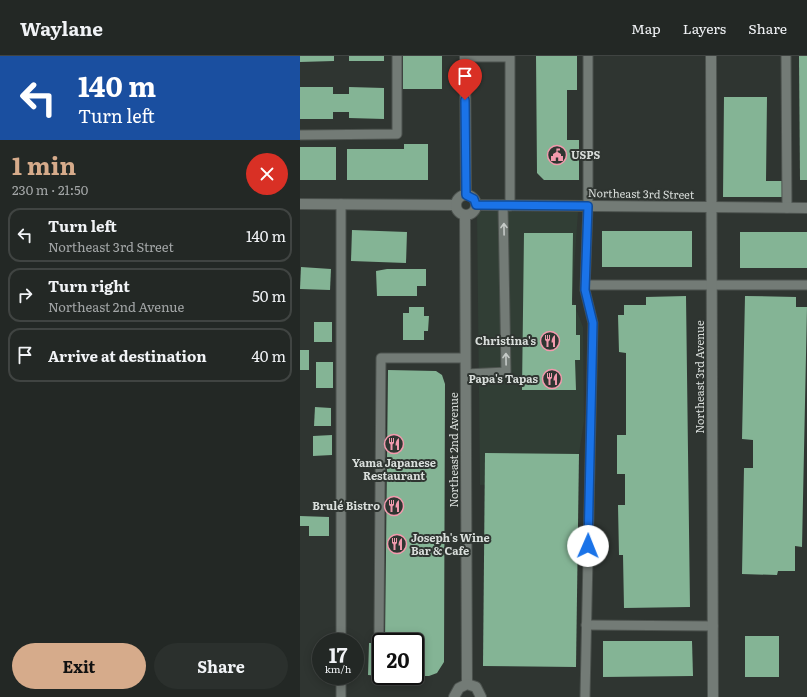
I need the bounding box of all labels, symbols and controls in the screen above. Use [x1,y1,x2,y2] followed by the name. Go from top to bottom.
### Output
[20,14,103,42] text: Waylane
[631,18,661,38] text: Map
[683,18,726,38] text: Layers
[748,18,787,38] text: Share
[448,59,482,100] pin
[78,64,156,106] text: 140 m
[454,65,476,87] icon: arrive
[12,72,64,124] icon: left
[78,102,155,129] text: Turn left
[546,144,568,166] public building icon: USPS
[571,146,600,162] place label: USPS
[12,147,76,182] text: 1 min
[246,153,288,195] button: close
[12,180,88,199] text: 230 m · 21:50
[588,184,695,202] street label: Northeast 3rd Street
[48,214,117,237] text: Turn left
[500,223,508,236] one-way arrow
[14,224,36,246] icon: left
[246,224,286,247] text: 140 m
[48,237,174,256] text: Northeast 3rd Street
[48,274,130,297] text: Turn right
[14,284,36,306] icon: right
[252,284,286,307] text: 50 m
[48,297,184,316] text: Northeast 2nd Avenue
[691,320,707,434] street label: Northeast 3rd Avenue
[539,330,561,352] restaurant icon: Christina's
[475,332,537,348] place label: Christina's
[14,344,36,366] icon: arrive
[48,344,207,367] text: Arrive at destination
[252,344,286,367] text: 40 m
[502,353,509,366] one-way arrow
[541,368,563,390] restaurant icon: Papa's Tapas
[468,370,539,386] place label: Papa's Tapas
[445,392,461,508] street label: Northeast 2nd Avenue
[383,433,405,455] restaurant icon: Yama Japanese Restaurant
[352,454,436,483] place label: Yama Japanese Restaurant
[383,495,405,517] restaurant icon: Brulé Bistro
[312,497,380,513] place label: Brulé Bistro
[567,525,609,567] position arrow
[411,529,490,558] place label: Joseph's Wine Bar & Cafe
[386,533,408,555] restaurant icon: Joseph's Wine Bar & Cafe
[372,633,424,685] speed limit sign: 20
[329,639,347,669] text: 17
[12,643,146,689] button: Exit
[154,643,288,689] button: Share
[325,661,351,676] text: km/h

